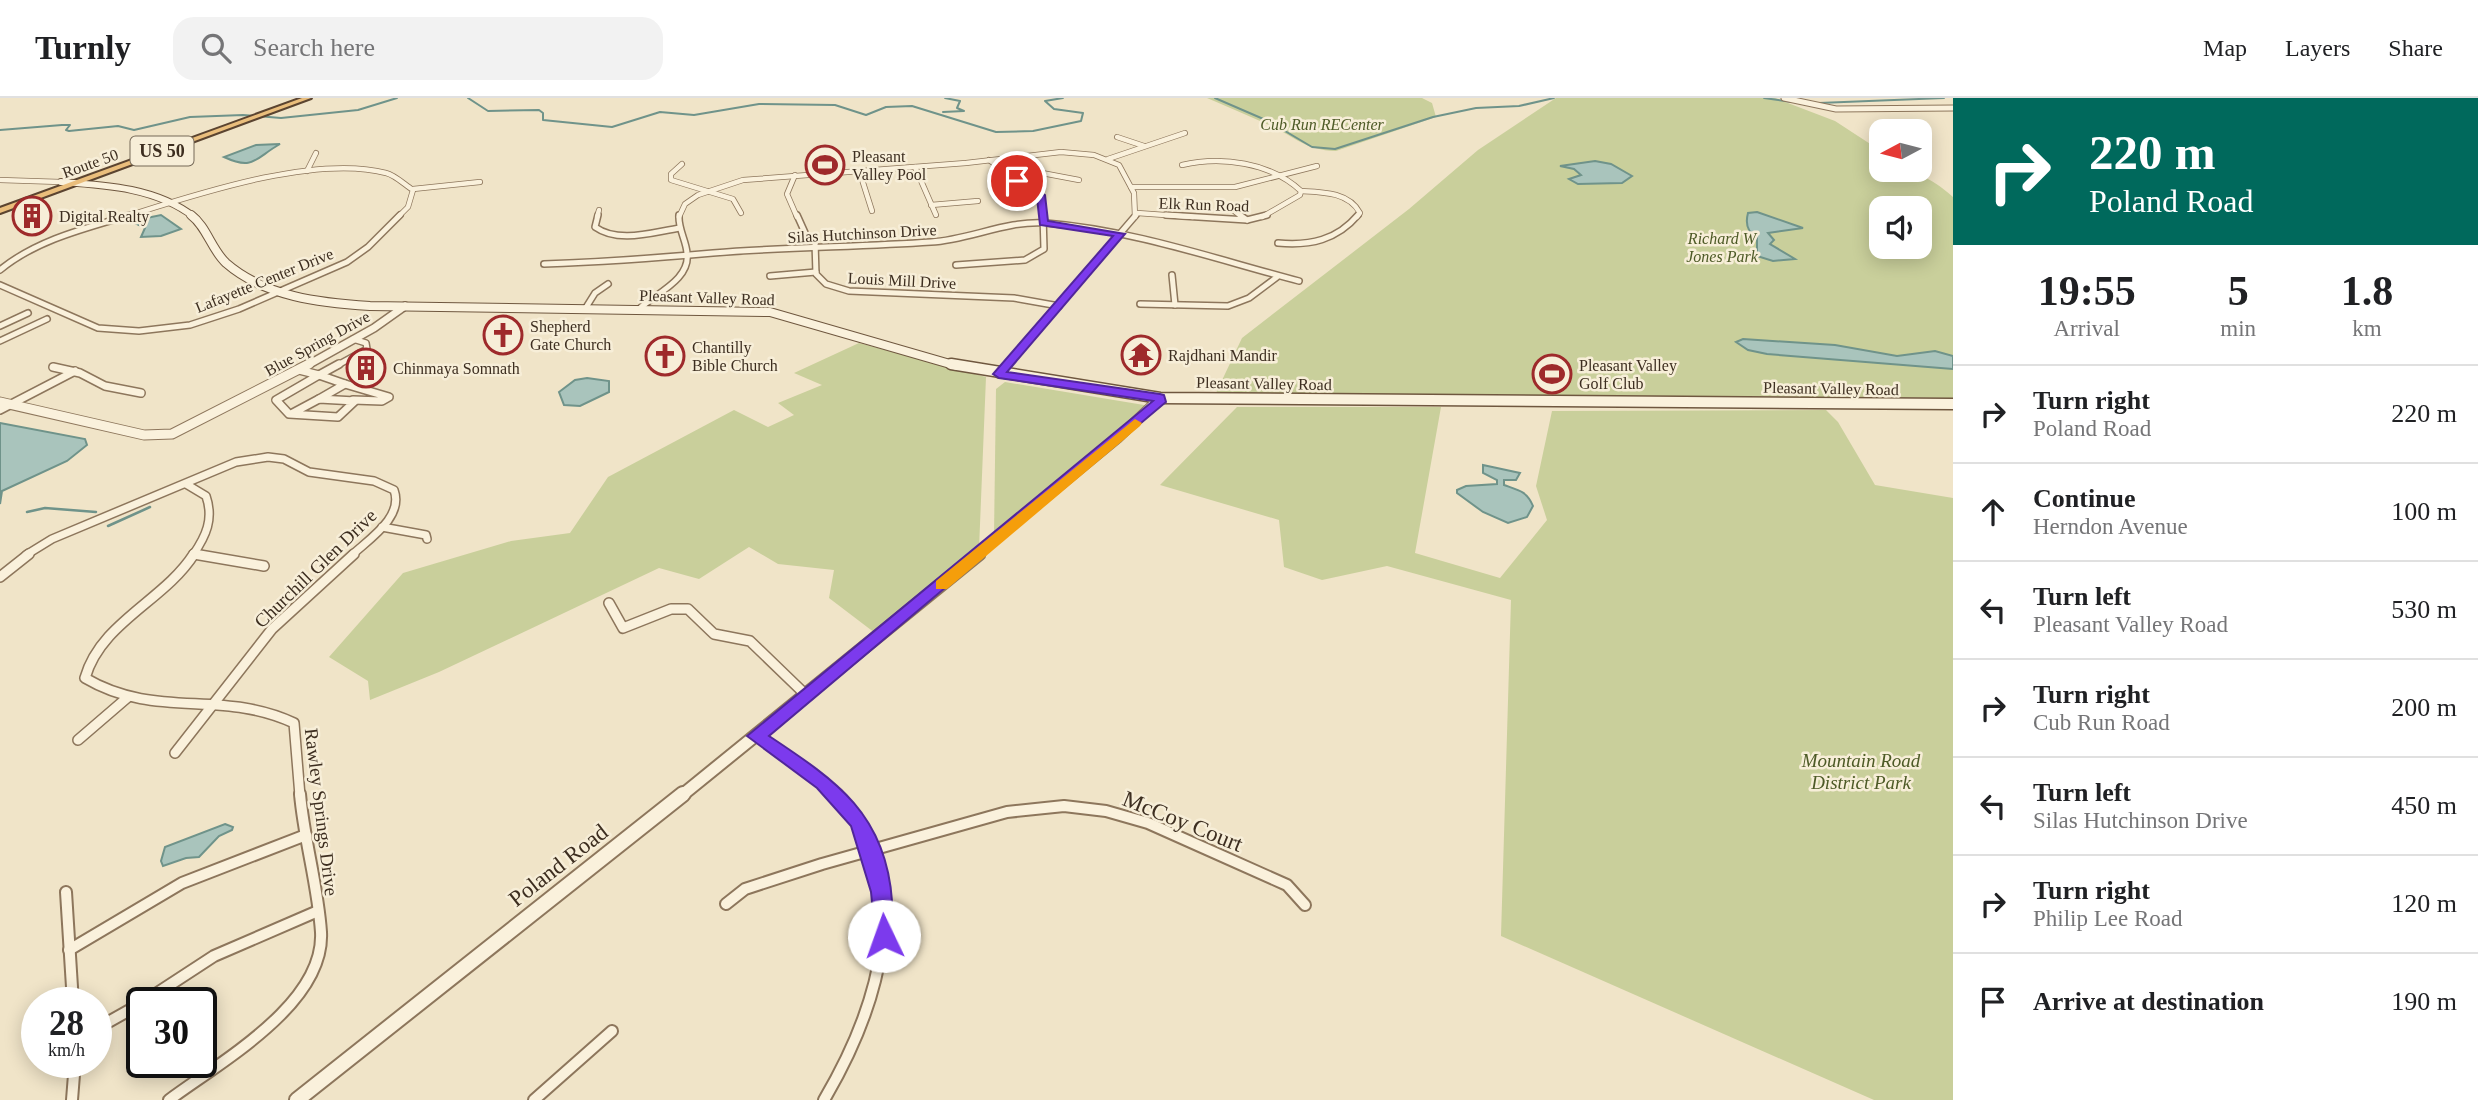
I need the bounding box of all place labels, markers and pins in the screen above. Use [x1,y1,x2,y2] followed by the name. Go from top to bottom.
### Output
[804,144,846,186] sports icon: Pleasant Valley Pool
[852,148,927,184] place label: Pleasant Valley Pool
[987,151,1047,211] pin
[11,195,53,237] building icon: Digital Realty
[59,208,149,226] place label: Digital Realty
[482,314,524,356] church icon: Shepherd Gate Church
[530,318,611,353] place label: Shepherd Gate Church
[1120,334,1162,376] temple icon: Rajdhani Mandir
[644,335,686,377] church icon: Chantilly Bible Church
[692,339,778,374] place label: Chantilly Bible Church
[345,347,387,389] building icon: Chinmaya Somnath
[1168,347,1278,365] place label: Rajdhani Mandir
[1531,353,1573,395] sports icon: Pleasant Valley Golf Club
[1579,357,1677,392] place label: Pleasant Valley Golf Club
[393,360,520,378] place label: Chinmaya Somnath

